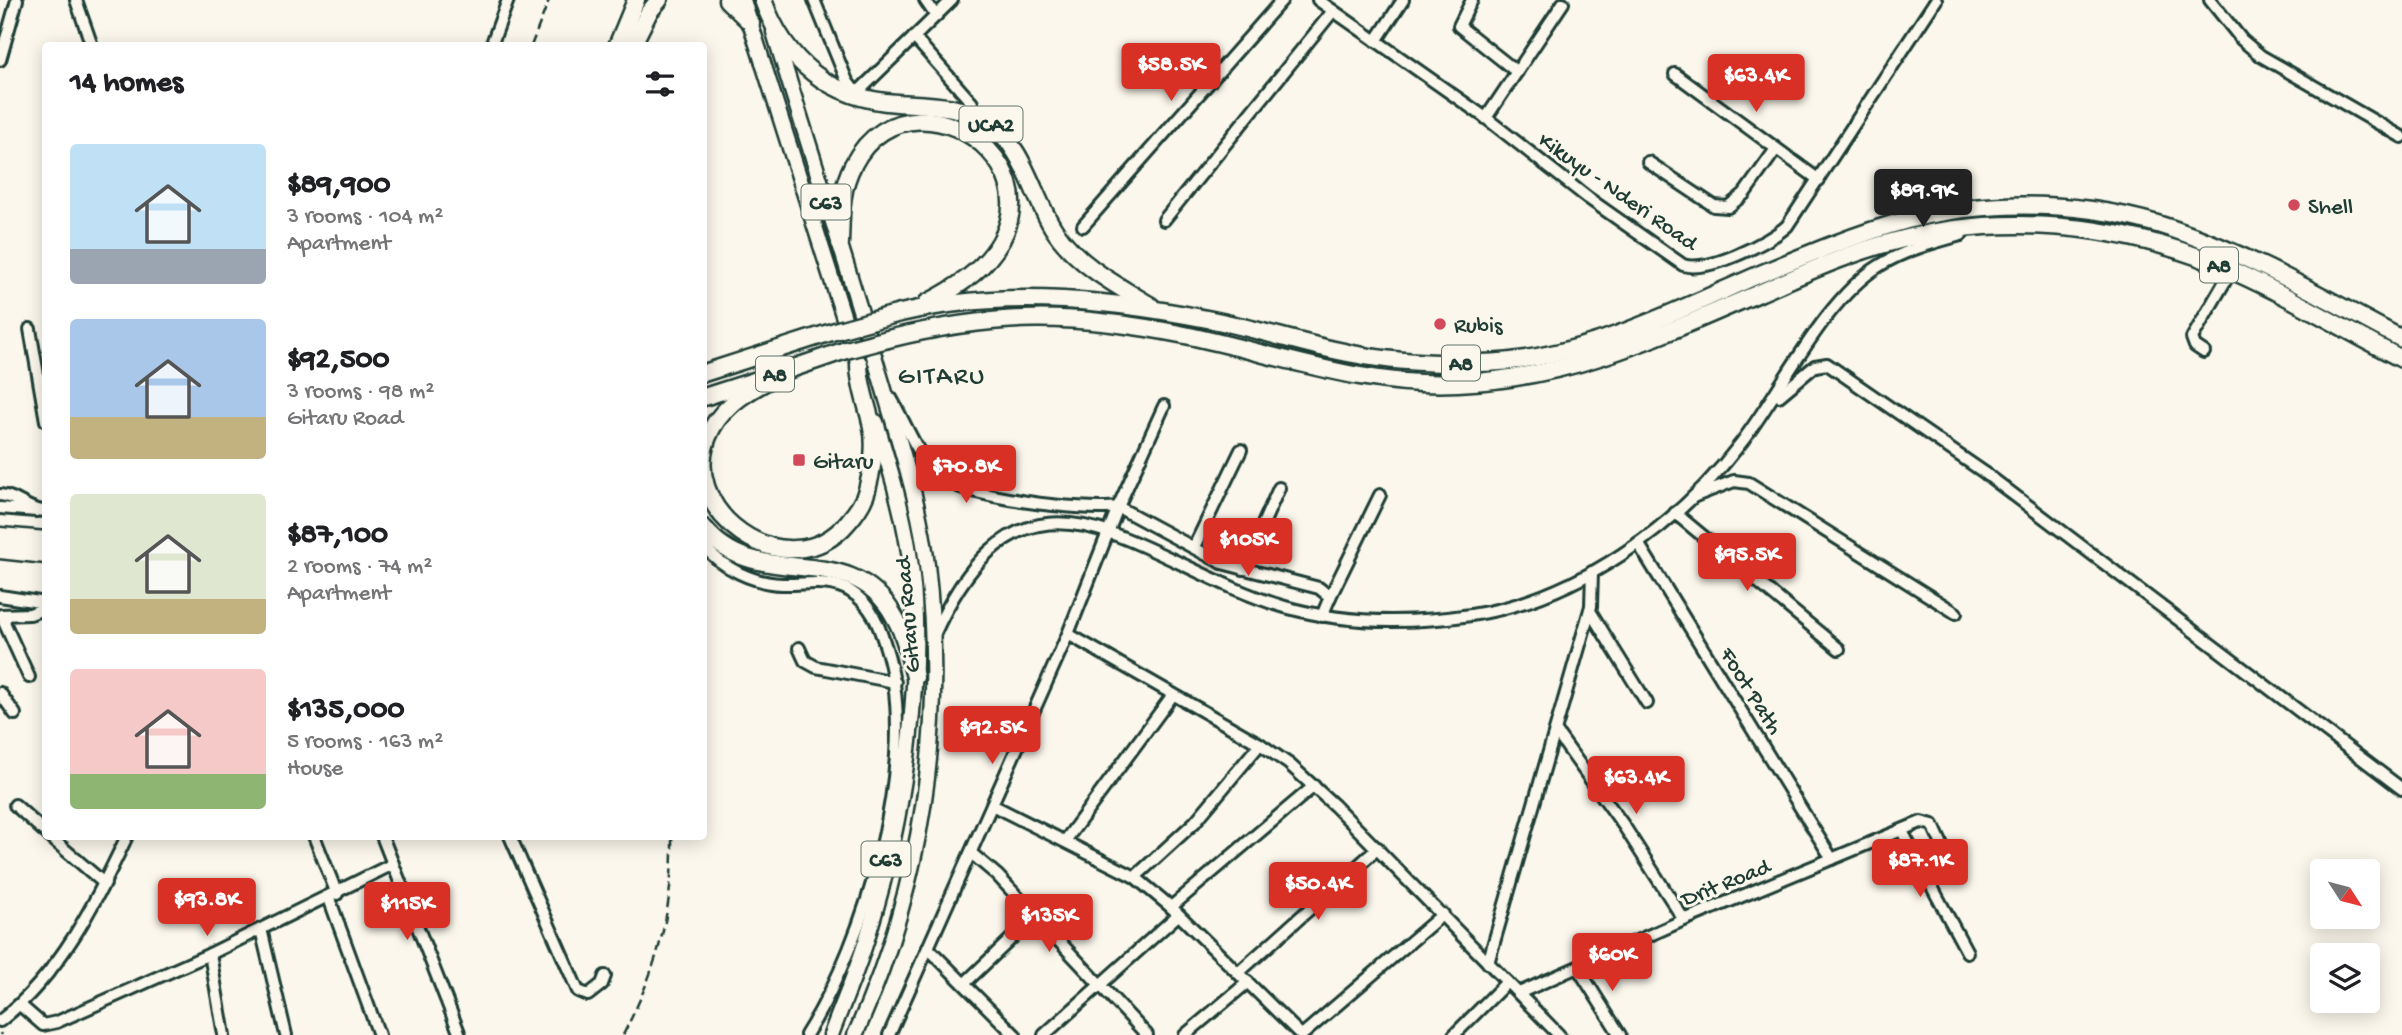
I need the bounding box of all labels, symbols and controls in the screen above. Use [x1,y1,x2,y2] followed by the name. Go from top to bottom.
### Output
[1114,43,1228,103] pin: $58.5K
[1137,52,1205,79] text: $58.5K
[1699,54,1813,114] pin: $63.4K
[1724,63,1788,90] text: $63.4K
[641,65,679,103] icon: filters
[70,67,183,102] text: 14 homes
[960,106,1023,142] road number: UCA2
[1532,128,1703,259] street label: Kikuyu - Nderi Road
[287,169,390,204] text: $89,900
[1866,170,1980,229] pin: $89.9K
[126,172,210,256] icon: home
[1890,178,1956,205] text: $89.9K
[802,184,850,220] road number: C63
[2308,195,2353,222] place label: Shell
[2286,197,2302,213] marker: Shell
[287,204,443,231] text: 3 rooms · 104 m²
[287,231,391,258] text: Apartment
[2200,247,2238,282] road number: A8
[1454,314,1503,341] place label: Rubis
[1432,316,1448,332] marker: Rubis
[287,344,389,379] text: $92,500
[1442,346,1480,380] road number: A8
[126,347,210,431] icon: home
[756,356,794,392] road number: A8
[898,363,986,394] district label: GITARU
[287,379,434,406] text: 3 rooms · 98 m²
[287,406,403,433] text: Gitaru Road
[909,446,1023,505] pin: $70.8K
[813,450,874,477] place label: Gitaru
[791,452,807,468] marker: Gitaru
[932,454,1000,481] text: $70.8K
[1199,518,1297,578] pin: $105K
[287,519,388,554] text: $87,100
[126,522,210,606] icon: home
[1219,527,1277,554] text: $105K
[1690,534,1804,593] pin: $95.5K
[1714,542,1780,569] text: $95.5K
[287,554,432,581] text: 2 rooms · 74 m²
[891,554,928,674] street label: Gitaru Road
[287,581,391,608] text: Apartment
[1712,642,1787,740] street label: Foot Path
[287,694,404,729] text: $135,000
[126,697,210,781] icon: home
[935,706,1049,766] pin: $92.5K
[959,715,1025,742] text: $92.5K
[287,729,443,756] text: 5 rooms · 163 m²
[287,756,343,783] text: House
[1579,756,1693,816] pin: $63.4K
[1604,765,1668,792] text: $63.4K
[1863,839,1977,899] pin: $87.1K
[862,842,910,876] road number: C63
[1888,848,1952,875] text: $87.1K
[1676,854,1776,915] street label: Drit Road
[2310,859,2380,929] north arrow
[2310,859,2380,1013] map controls
[1261,862,1375,922] pin: $50.4K
[1285,871,1351,898] text: $50.4K
[150,878,264,938] pin: $93.8K
[358,883,456,942] pin: $115K
[174,887,240,914] text: $93.8K
[380,891,434,918] text: $115K
[1000,894,1098,954] pin: $135K
[1021,903,1077,930] text: $135K
[1571,934,1653,993] pin: $60K
[1588,942,1636,969] text: $60K
[2310,943,2380,1013] button: layers

